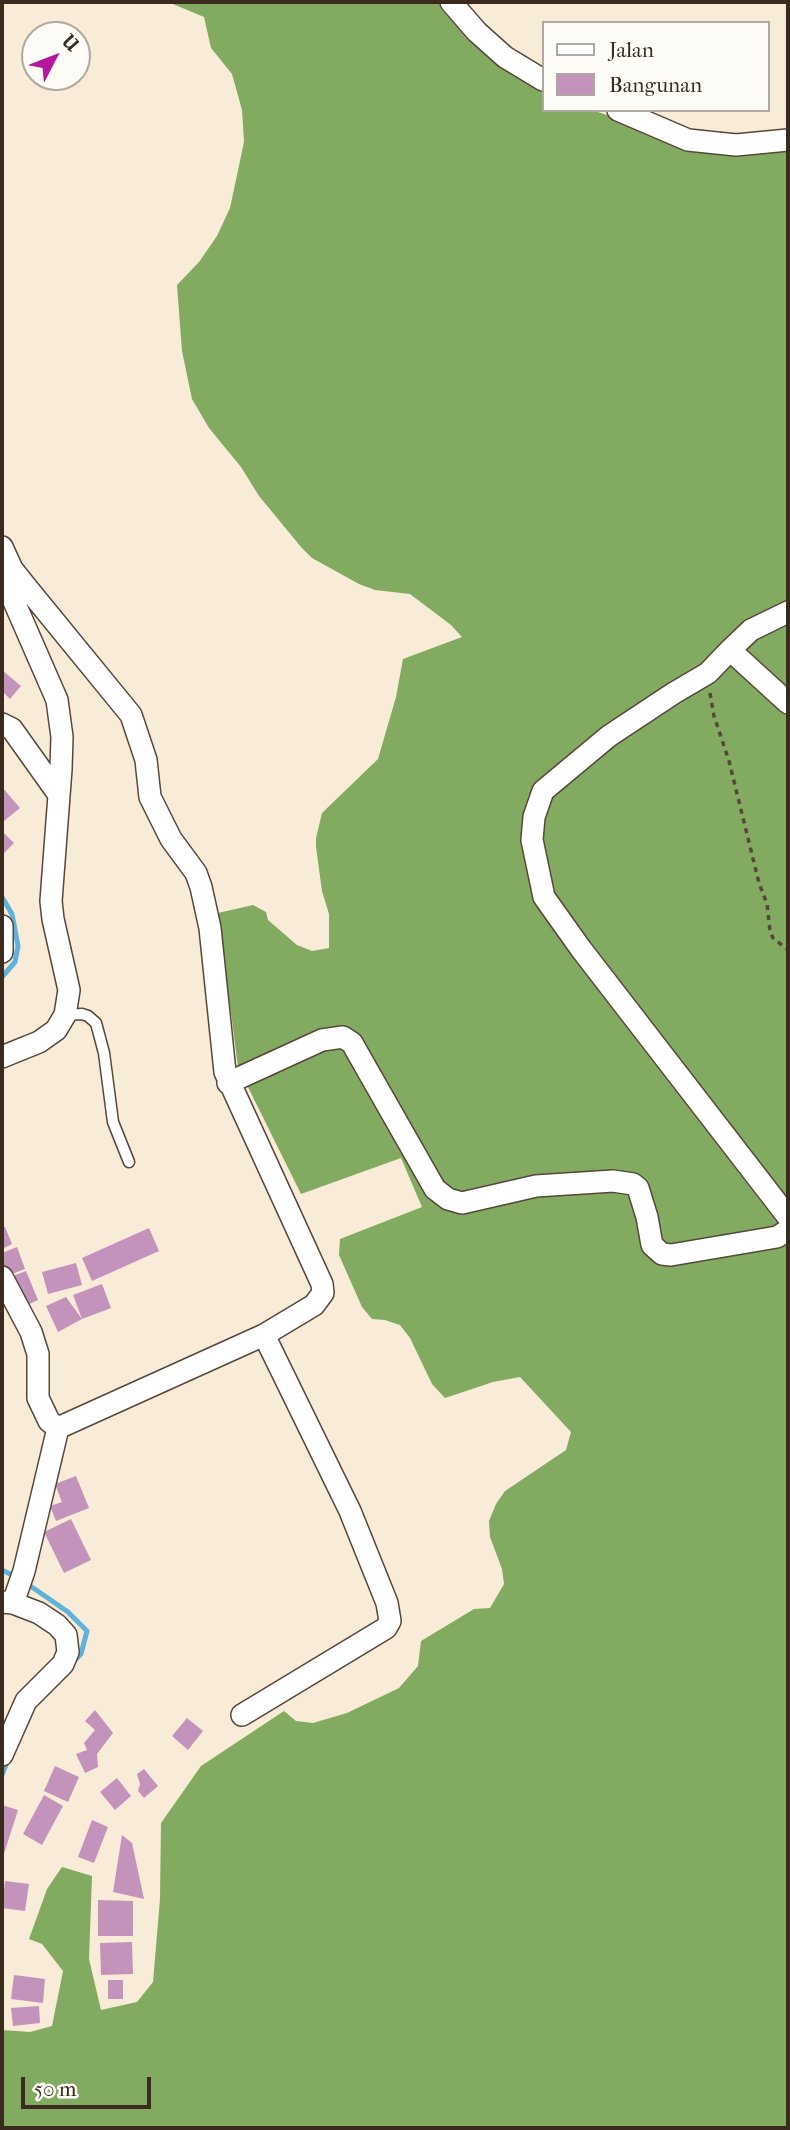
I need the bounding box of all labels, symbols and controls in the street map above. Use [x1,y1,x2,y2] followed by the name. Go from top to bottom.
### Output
[21,21,91,91] north arrow
[542,21,769,112] legend
[57,30,83,56] text: U
[609,38,654,62] text: Jalan
[609,73,702,97] text: Bangunan
[24,2064,154,2108] scale bar
[34,2077,77,2101] text: 50 m

